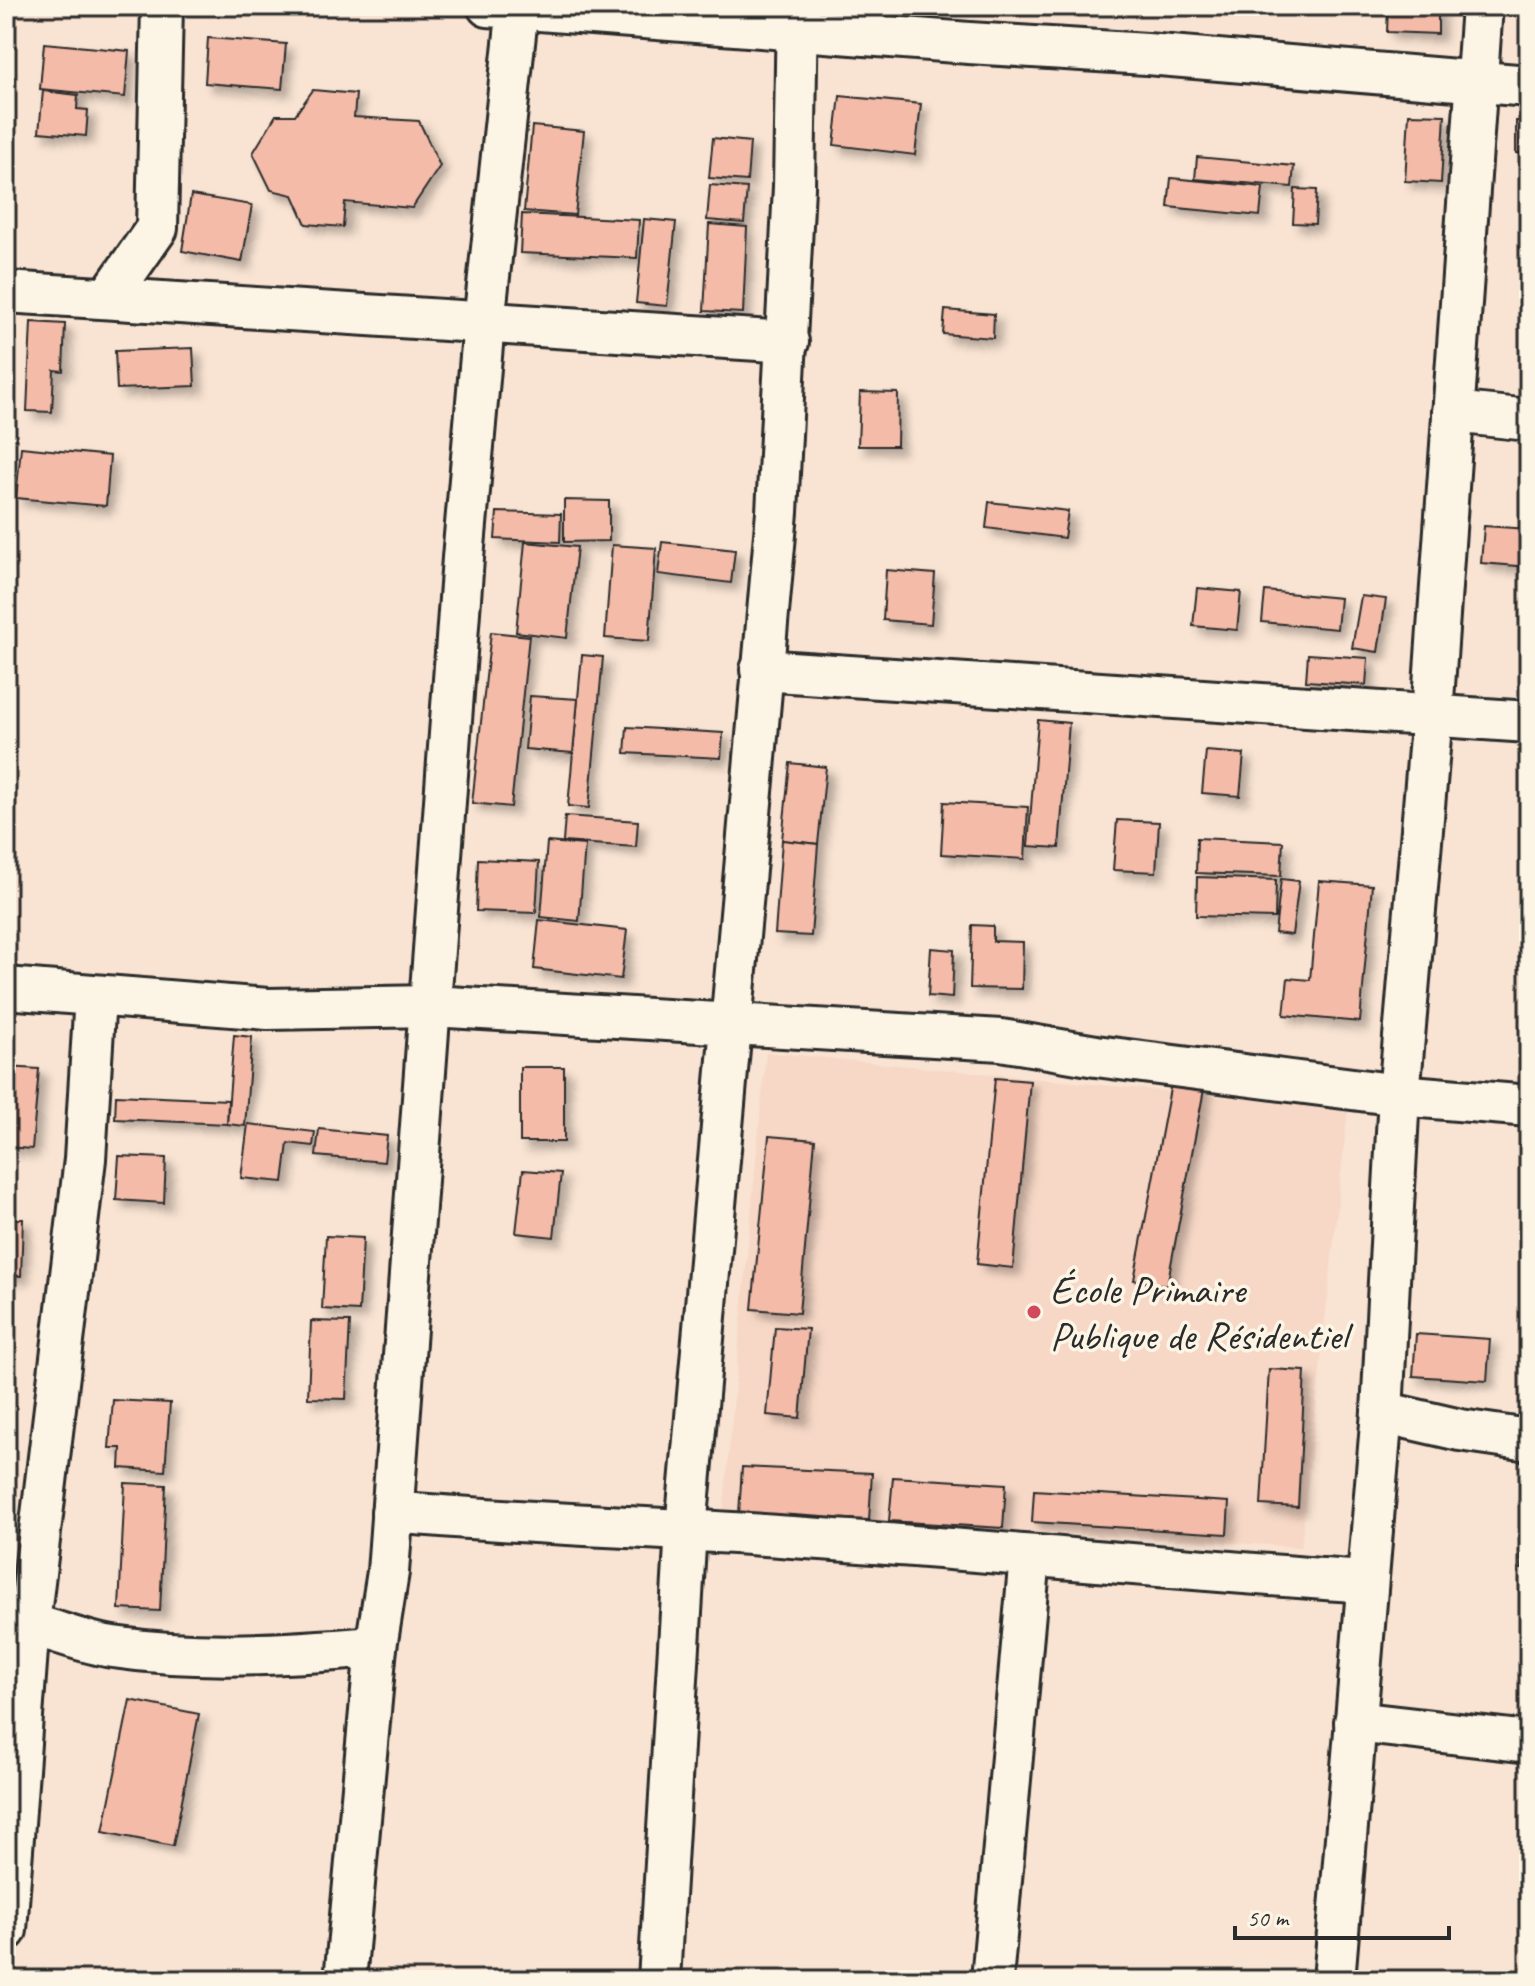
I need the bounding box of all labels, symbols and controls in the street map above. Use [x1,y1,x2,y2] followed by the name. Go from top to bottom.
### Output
[1050,1265,1353,1361] place label: École Primaire Publique de Résidentiel
[1025,1303,1043,1321] marker: École Primaire Publique de Résidentiel
[1235,1890,1449,1940] scale bar
[1247,1903,1290,1933] text: 50 m

